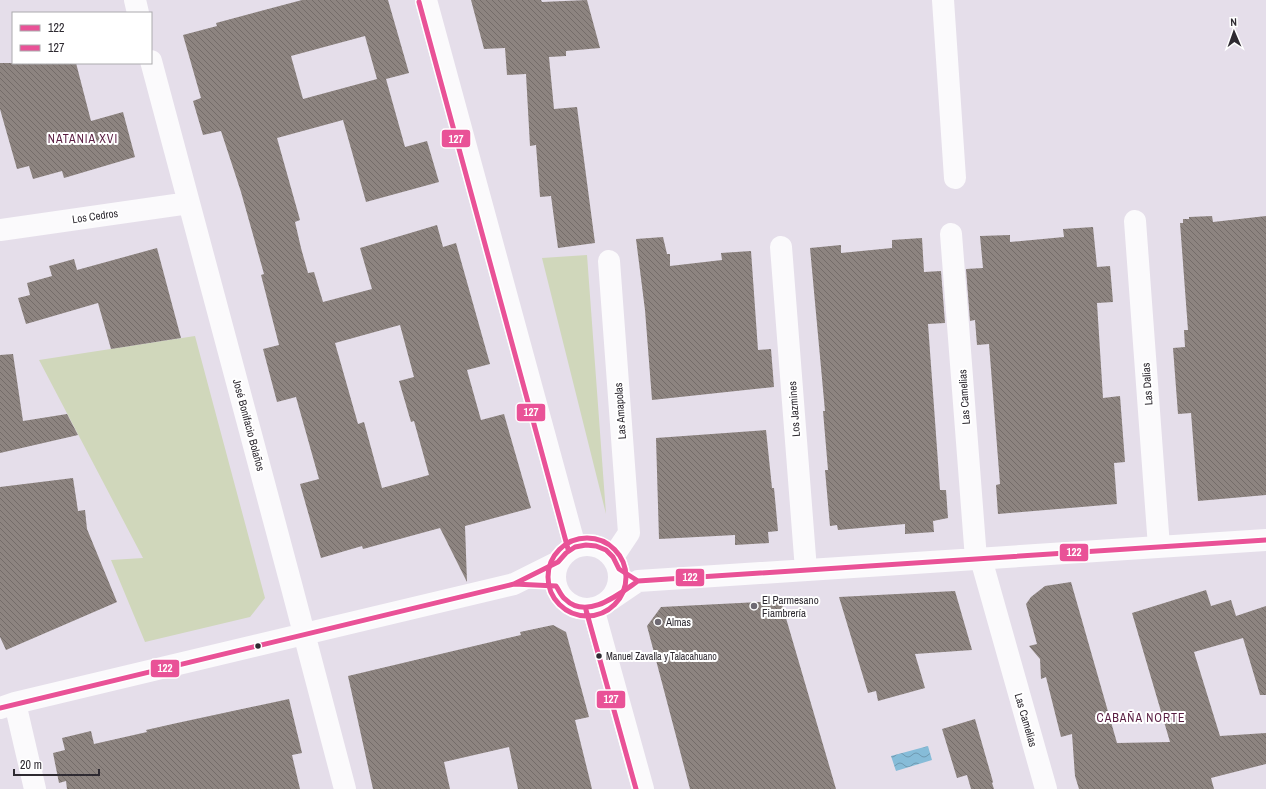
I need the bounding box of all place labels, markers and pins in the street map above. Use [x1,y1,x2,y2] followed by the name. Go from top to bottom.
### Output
[762,593,819,620] place label: El Parmesano Fiambrería
[749,601,759,611] marker: El Parmesano Fiambrería
[665,615,692,629] place label: Almas
[653,617,663,627] marker: Almas
[253,641,263,651] unlabelled marker
[606,650,717,663] place label: Manuel Zavalla y Talacahuano
[594,651,604,661] marker: Manuel Zavalla y Talacahuano

